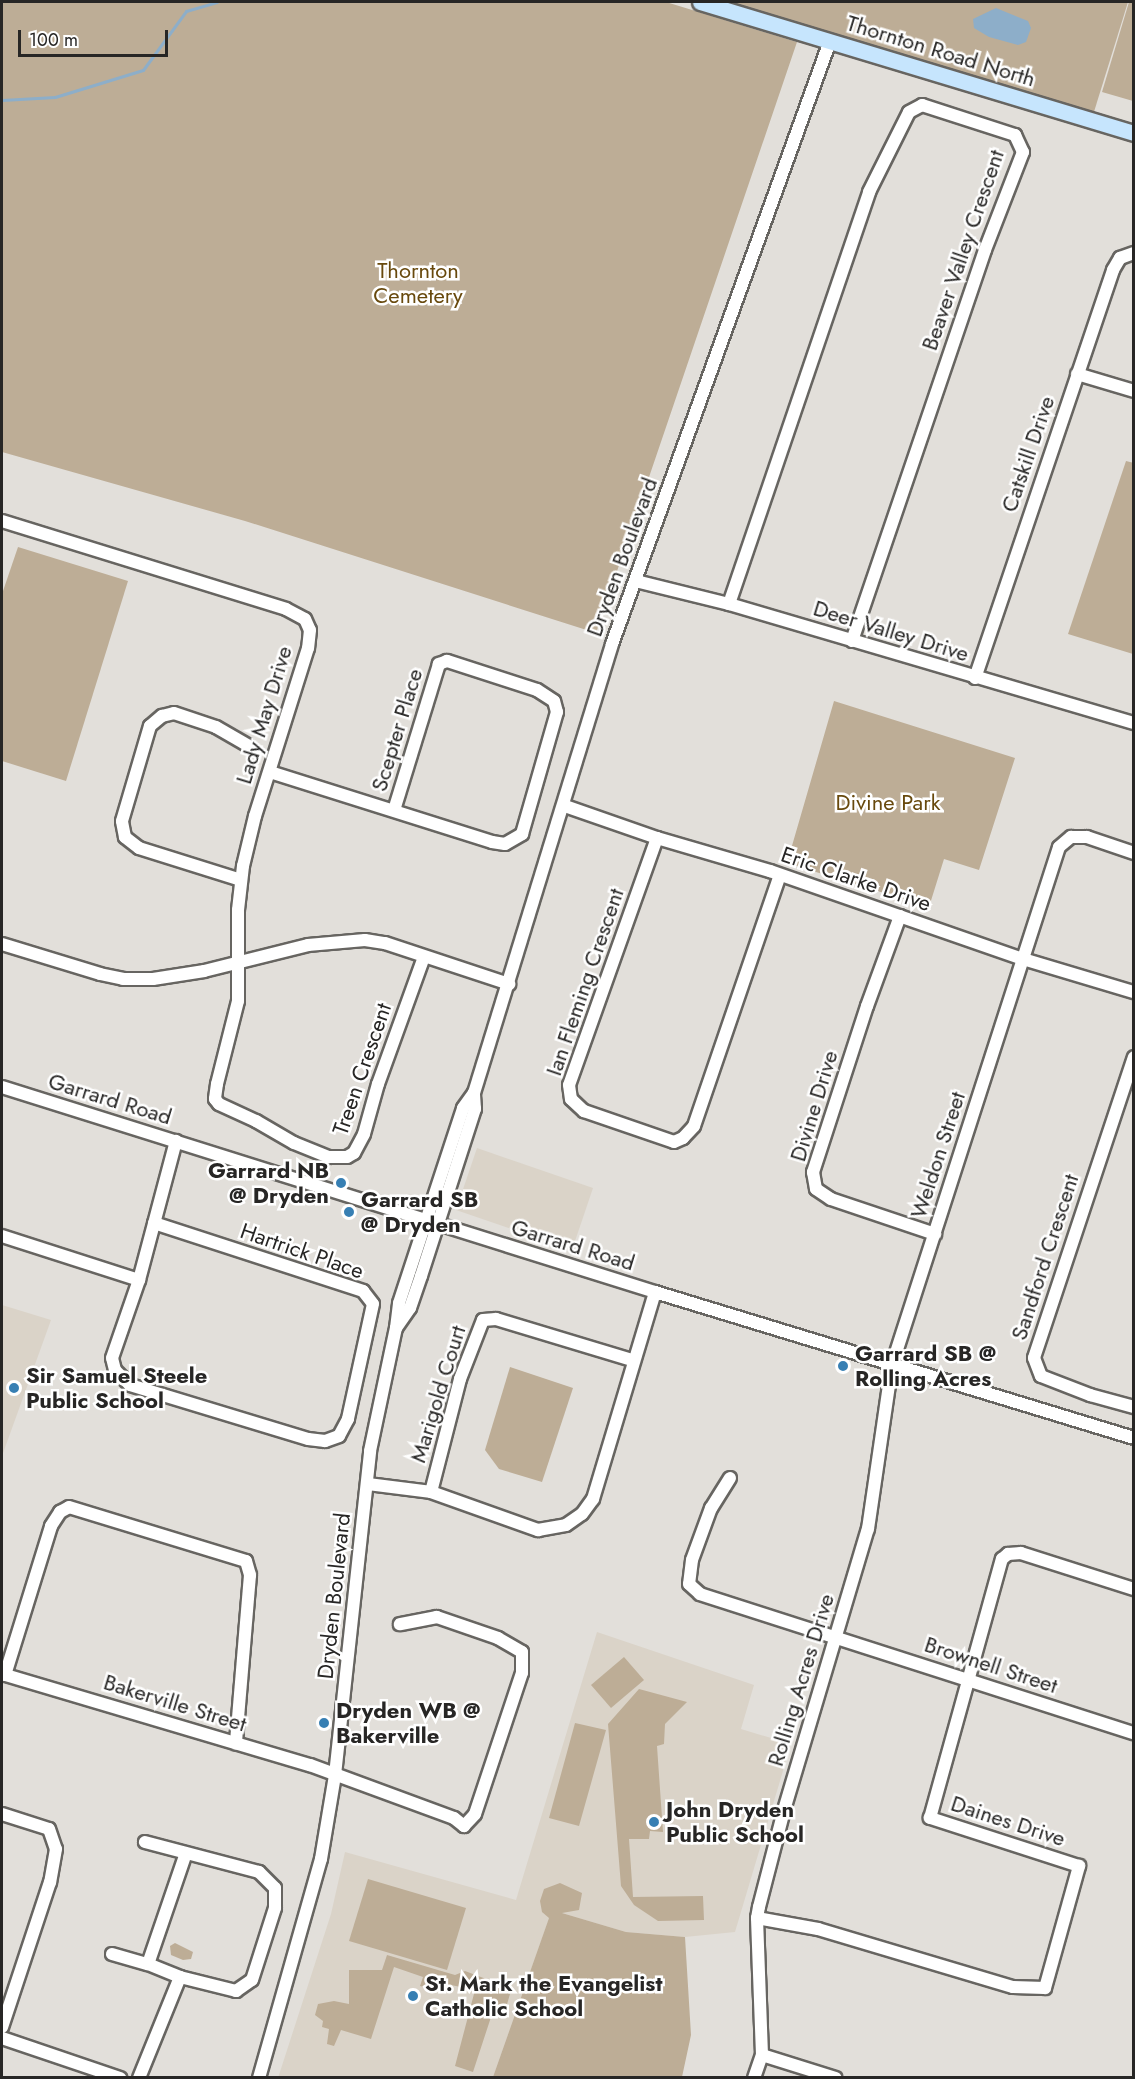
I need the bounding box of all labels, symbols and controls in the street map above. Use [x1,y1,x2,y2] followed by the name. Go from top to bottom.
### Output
[844,10,1038,92] street label: Thornton Road North
[21,18,171,56] scale bar
[29,27,78,53] text: 100 m
[916,146,1010,354] street label: Beaver Valley Crescent
[373,257,463,308] park label: Thornton Cemetery
[996,393,1060,515] street label: Catskill Drive
[581,474,663,640] street label: Dryden Boulevard
[810,595,972,667] street label: Deer Valley Drive
[231,643,297,787] street label: Lady May Drive
[366,666,428,794] street label: Scepter Place
[836,790,940,816] park label: Divine Park
[778,841,934,917] street label: Eric Clarke Drive
[541,885,629,1079] street label: Ian Fleming Crescent
[327,1000,397,1138] street label: Treen Crescent
[785,1047,843,1165] street label: Divine Drive
[45,1068,175,1130] street label: Garrard Road
[905,1088,971,1222] street label: Weldon Street
[208,1157,329,1208] place label: Garrard NB @ Dryden
[1006,1171,1084,1343] street label: Sandford Crescent
[334,1176,348,1190] marker: Garrard NB @ Dryden
[361,1186,478,1238] place label: Garrard SB @ Dryden
[342,1205,356,1219] marker: Garrard SB @ Dryden
[508,1214,638,1276] street label: Garrard Road
[237,1218,367,1284] street label: Hartrick Place
[405,1322,471,1466] street label: Marigold Court
[855,1340,996,1392] place label: Garrard SB @ Rolling Acres
[836,1359,850,1373] marker: Garrard SB @ Rolling Acres
[26,1362,207,1414] place label: Sir Samuel Steele Public School
[7,1381,21,1395] marker: Sir Samuel Steele Public School
[312,1512,356,1680] street label: Dryden Boulevard
[762,1591,840,1769] street label: Rolling Acres Drive
[921,1631,1061,1699] street label: Brownell Street
[101,1669,249,1737] street label: Bakerville Street
[336,1697,480,1748] place label: Dryden WB @ Bakerville
[317,1716,331,1730] marker: Dryden WB @ Bakerville
[948,1790,1068,1852] street label: Daines Drive
[666,1796,804,1848] place label: John Dryden Public School
[647,1815,661,1829] marker: John Dryden Public School
[425,1970,662,2022] place label: St. Mark the Evangelist Catholic School
[406,1989,420,2003] marker: St. Mark the Evangelist Catholic School

